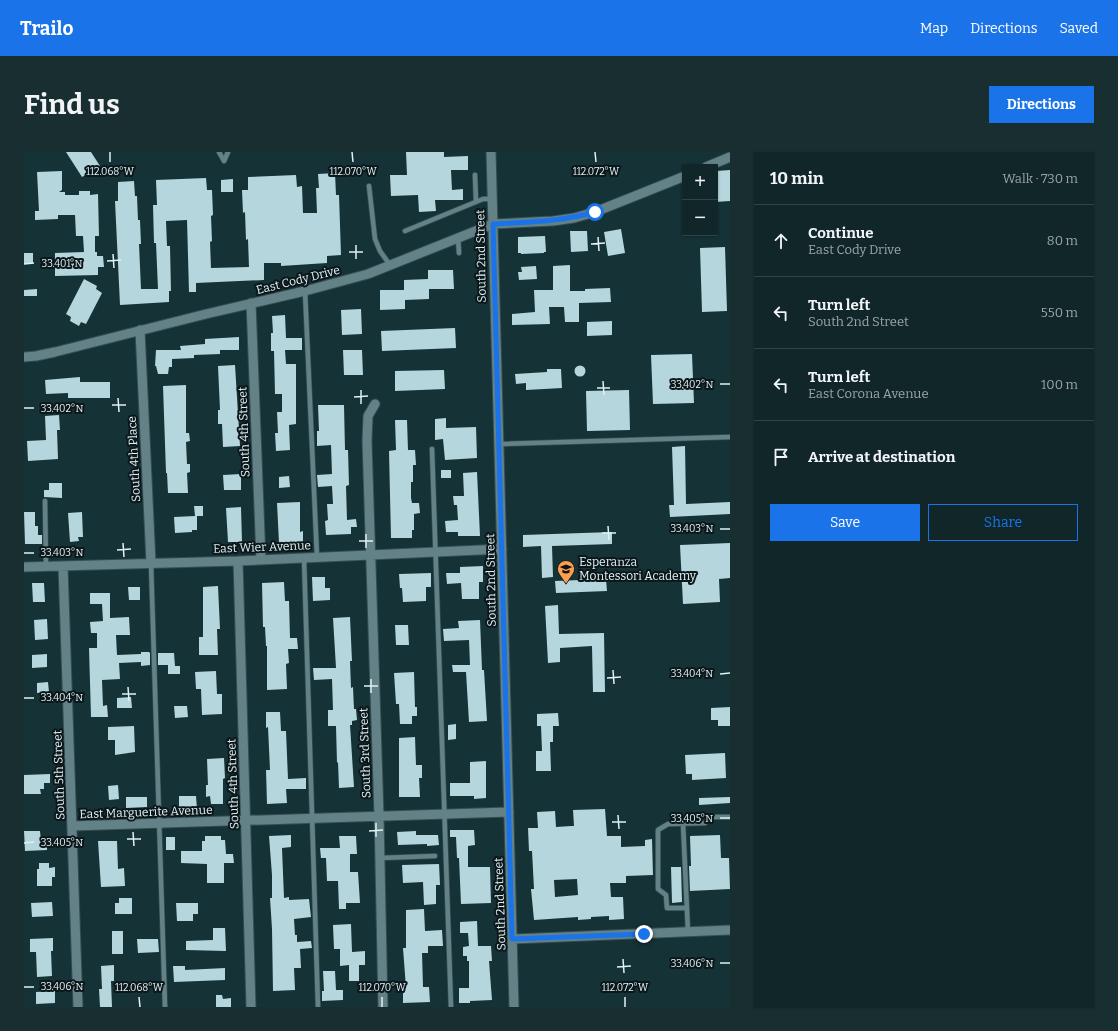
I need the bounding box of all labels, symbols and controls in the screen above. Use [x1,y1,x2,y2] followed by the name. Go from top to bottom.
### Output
[20,17,73,40] text: Trailo
[920,20,948,37] text: Map
[970,20,1038,37] text: Directions
[1060,20,1098,37] text: Saved
[989,86,1094,123] button: Directions
[24,88,120,121] text: Find us
[682,164,718,236] map controls
[682,164,718,200] button: +
[86,166,135,178] text: 112.068°W
[329,166,377,178] text: 112.070°W
[573,166,620,178] text: 112.072°W
[770,168,824,189] text: 10 min
[1003,171,1078,186] text: Walk · 730 m
[682,200,718,236] button: −
[586,203,604,221] route start
[473,209,489,303] street label: South 2nd Street
[808,224,874,242] text: Continue
[770,230,792,252] icon: ahead
[1047,233,1078,248] text: 80 m
[808,242,901,257] text: East Cody Drive
[42,258,82,270] text: 33.401°N
[255,263,341,297] street label: East Cody Drive
[808,296,870,314] text: Turn left
[770,302,792,324] icon: left
[1041,305,1078,320] text: 550 m
[808,314,909,329] text: South 2nd Street
[808,368,870,386] text: Turn left
[770,374,792,396] icon: left
[1041,377,1078,392] text: 100 m
[671,379,713,391] text: 33.402°N
[235,386,253,477] street label: South 4th Street
[808,386,929,401] text: East Corona Avenue
[41,403,83,415] text: 33.402°N
[125,416,143,502] street label: South 4th Place
[770,446,792,468] icon: arrive
[808,448,955,466] text: Arrive at destination
[770,504,920,541] button: Save
[928,504,1078,541] button: Share
[671,523,714,535] text: 33.403°N
[483,533,499,627] street label: South 2nd Street
[213,538,311,556] street label: East Wier Avenue
[41,547,84,559] text: 33.403°N
[579,555,697,583] place label: Esperanza Montessori Academy
[556,559,576,584] school or university icon: Esperanza Montessori Academy
[671,668,713,680] text: 33.404°N
[41,692,83,704] text: 33.404°N
[356,707,374,798] street label: South 3rd Street
[50,729,68,820] street label: South 5th Street
[224,738,242,829] street label: South 4th Street
[79,803,213,821] street label: East Marguerite Avenue
[671,813,713,825] text: 33.405°N
[41,837,83,849] text: 33.405°N
[491,857,509,951] street label: South 2nd Street
[635,925,653,943] route end
[671,958,713,970] text: 33.406°N
[41,981,83,993] text: 33.406°N
[115,982,164,994] text: 112.068°W
[358,982,406,994] text: 112.070°W
[602,982,649,994] text: 112.072°W

